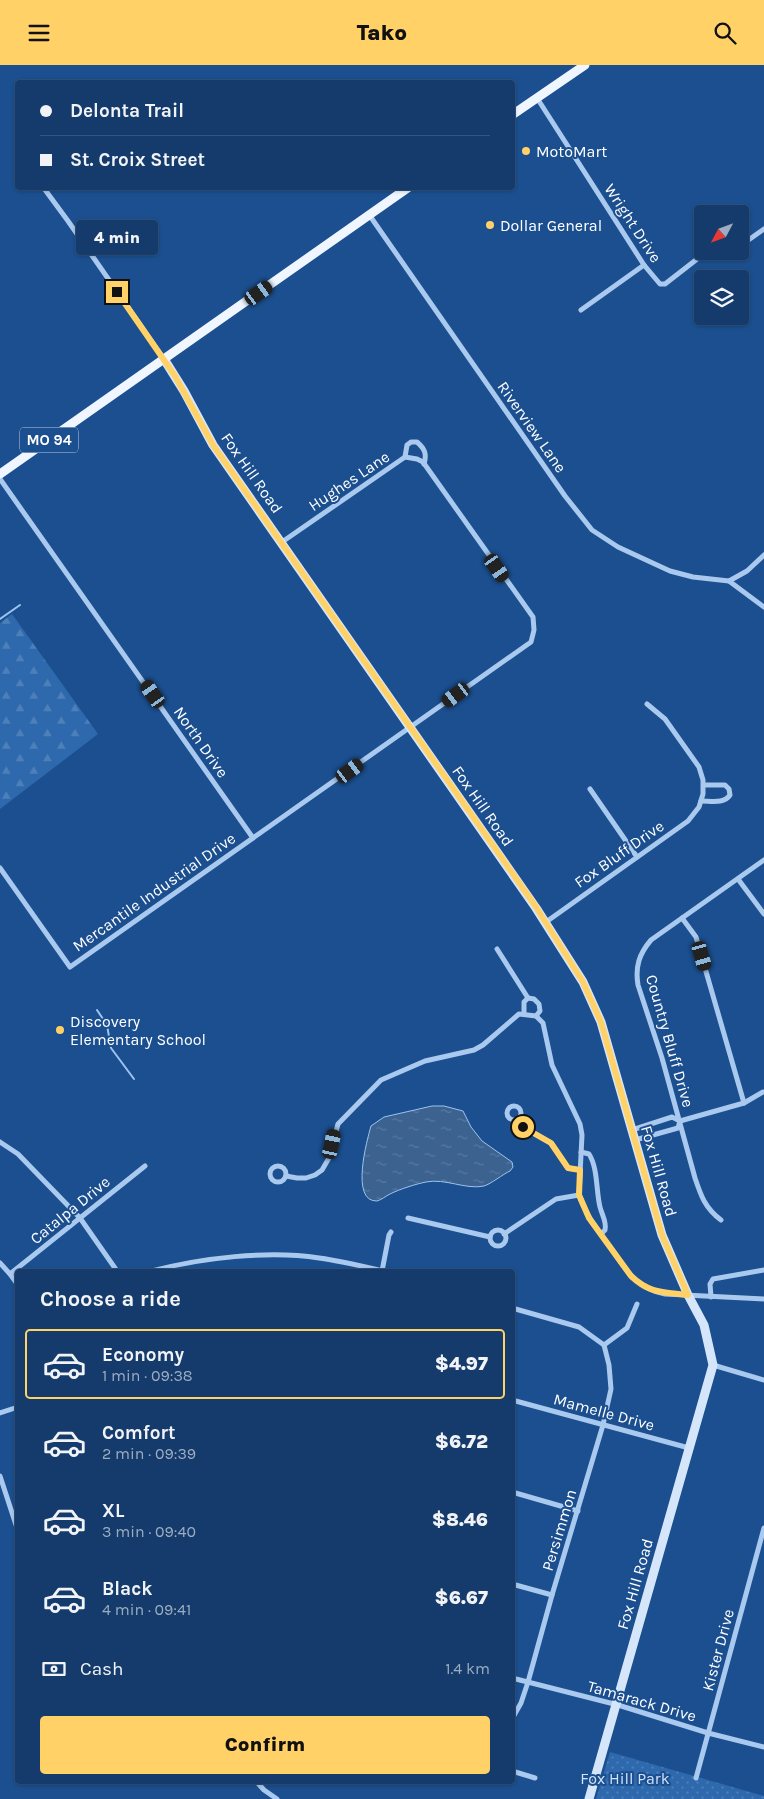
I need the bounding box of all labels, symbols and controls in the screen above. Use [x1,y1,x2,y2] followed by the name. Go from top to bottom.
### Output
[25,19,53,47] icon: menu
[711,19,739,47] icon: search
[357,20,407,46] text: Tako
[70,100,184,122] text: Delonta Trail
[536,142,607,161] place label: MotoMart
[520,145,532,157] marker: MotoMart
[70,149,205,171] text: St. Croix Street
[600,180,666,266] street label: Wright Drive
[694,205,749,260] north arrow
[694,205,749,325] map controls
[500,216,602,235] place label: Dollar General
[76,219,158,255] callout: 4 min
[484,219,496,231] marker: Dollar General
[94,228,140,247] text: 4 min
[694,270,749,325] button: layers
[242,278,275,308] car
[106,281,128,303] route end
[493,378,571,476] street label: Riverview Lane
[20,427,78,453] road number: MO 94
[217,429,287,517] street label: Fox Hill Road
[305,447,393,515] street label: Hughes Lane
[482,551,511,585] car
[138,677,167,711] car
[439,680,472,710] car
[170,703,232,781] street label: North Drive
[333,756,366,786] car
[448,762,518,850] street label: Fox Hill Road
[571,816,667,892] street label: Fox Bluff Drive
[69,828,239,956] street label: Mercantile Industrial Drive
[690,940,713,972] car
[642,972,698,1110] street label: Country Bluff Drive
[70,1012,206,1049] place label: Discovery Elementary School
[54,1024,66,1036] marker: Discovery Elementary School
[512,1116,534,1138] route start
[637,1123,681,1219] street label: Fox Hill Road
[321,1128,342,1160] car
[26,1172,114,1248] street label: Catalpa Drive
[40,1286,181,1312] text: Choose a ride
[42,1342,87,1387] icon: car
[102,1344,184,1366] text: Economy
[435,1353,488,1375] text: $4.97
[102,1366,193,1385] text: 1 min · 09:38
[551,1389,657,1435] street label: Mamelle Drive
[42,1420,87,1465] icon: car
[102,1422,176,1444] text: Comfort
[435,1431,488,1453] text: $6.72
[102,1444,196,1463] text: 2 min · 09:39
[538,1487,580,1573] street label: Persimmon
[42,1498,87,1543] icon: car
[102,1500,124,1522] text: XL
[432,1509,488,1531] text: $8.46
[102,1522,196,1541] text: 3 min · 09:40
[613,1536,657,1632] street label: Fox Hill Road
[42,1576,87,1621] icon: car
[102,1578,153,1600] text: Black
[434,1587,488,1609] text: $6.67
[102,1600,191,1619] text: 4 min · 09:41
[698,1607,738,1693] street label: Kister Drive
[40,1655,68,1683] icon: cash
[80,1658,124,1680] text: Cash
[445,1659,490,1678] text: 1.4 km
[585,1676,699,1726] street label: Tamarack Drive
[40,1716,490,1774] button: Confirm
[580,1769,670,1788] park label: Fox Hill Park

